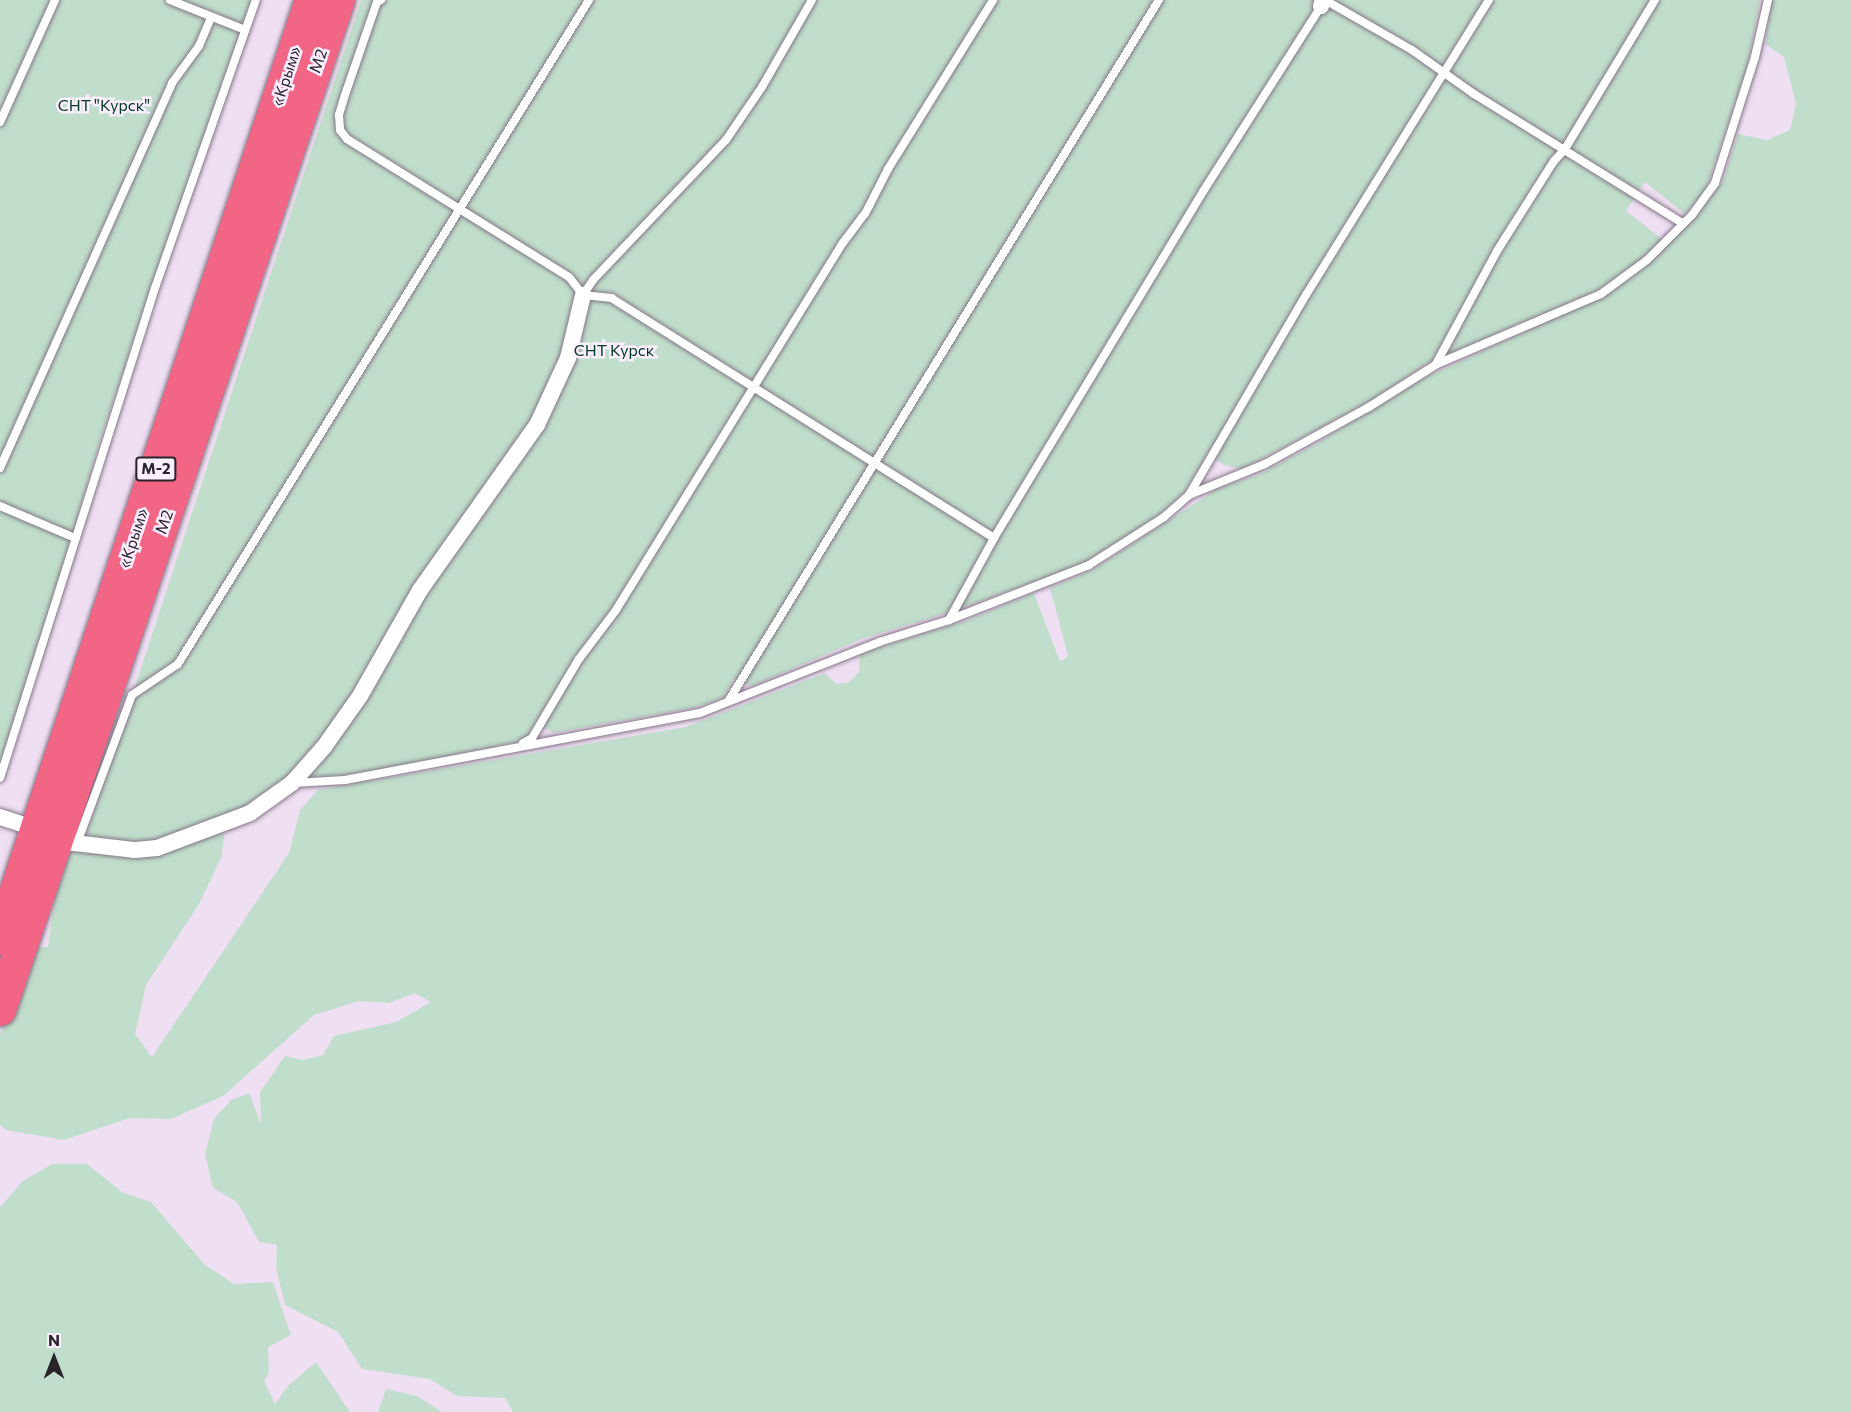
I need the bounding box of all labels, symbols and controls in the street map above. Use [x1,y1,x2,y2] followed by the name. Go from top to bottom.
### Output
[267,44,305,108] street label: «Крым»
[305,46,331,76] street label: М2
[58,95,150,115] park label: СНТ "Курск"
[574,340,654,360] park label: СНТ Курск
[135,457,177,481] road number: М-2
[114,506,152,570] street label: «Крым»
[151,507,177,537] street label: М2
[24,1328,84,1388] north arrow
[48,1330,60,1349] text: N

